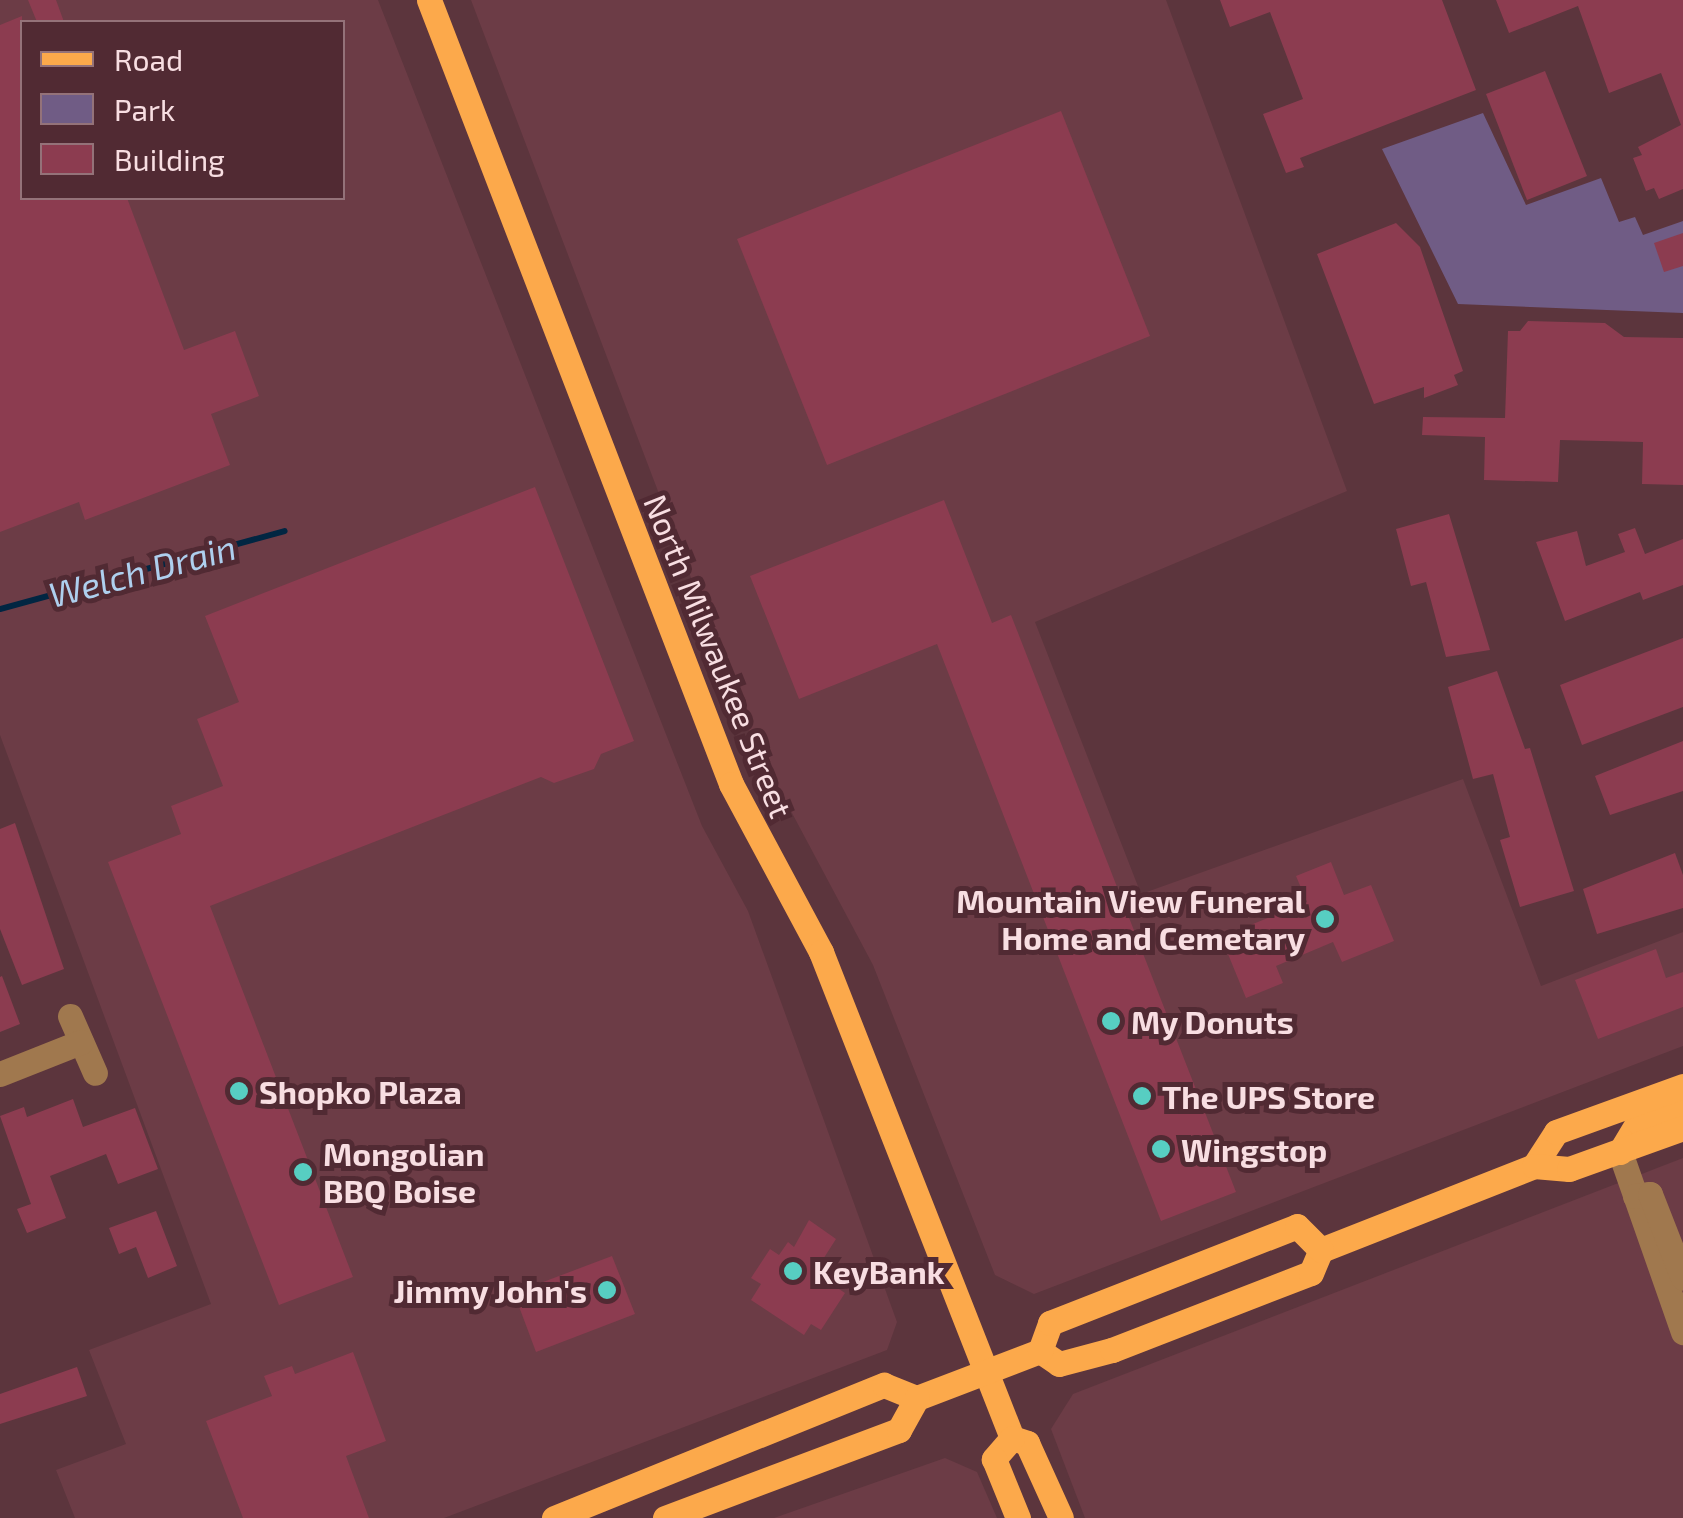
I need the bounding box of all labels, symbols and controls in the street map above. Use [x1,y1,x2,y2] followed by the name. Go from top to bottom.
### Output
[20,20,345,200] legend
[114,41,183,77] text: Road
[114,91,175,127] text: Park
[114,141,225,177] text: Building
[637,489,801,823] street label: North Milwaukee Street
[44,525,240,615] water label: Welch Drain
[955,882,1305,957] place label: Mountain View Funeral Home and Cemetary
[1314,908,1336,930] marker: Mountain View Funeral Home and Cemetary
[1131,1002,1294,1040] place label: My Donuts
[1100,1010,1122,1032] marker: My Donuts
[259,1072,462,1110] place label: Shopko Plaza
[1162,1077,1375,1115] place label: The UPS Store
[228,1080,250,1102] marker: Shopko Plaza
[1131,1085,1153,1107] marker: The UPS Store
[1181,1130,1327,1168] place label: Wingstop
[323,1135,484,1210] place label: Mongolian BBQ Boise
[1150,1138,1172,1160] marker: Wingstop
[292,1161,314,1183] marker: Mongolian BBQ Boise
[813,1252,945,1290] place label: KeyBank
[782,1260,804,1282] marker: KeyBank
[392,1271,587,1309] place label: Jimmy John's
[596,1279,618,1301] marker: Jimmy John's

